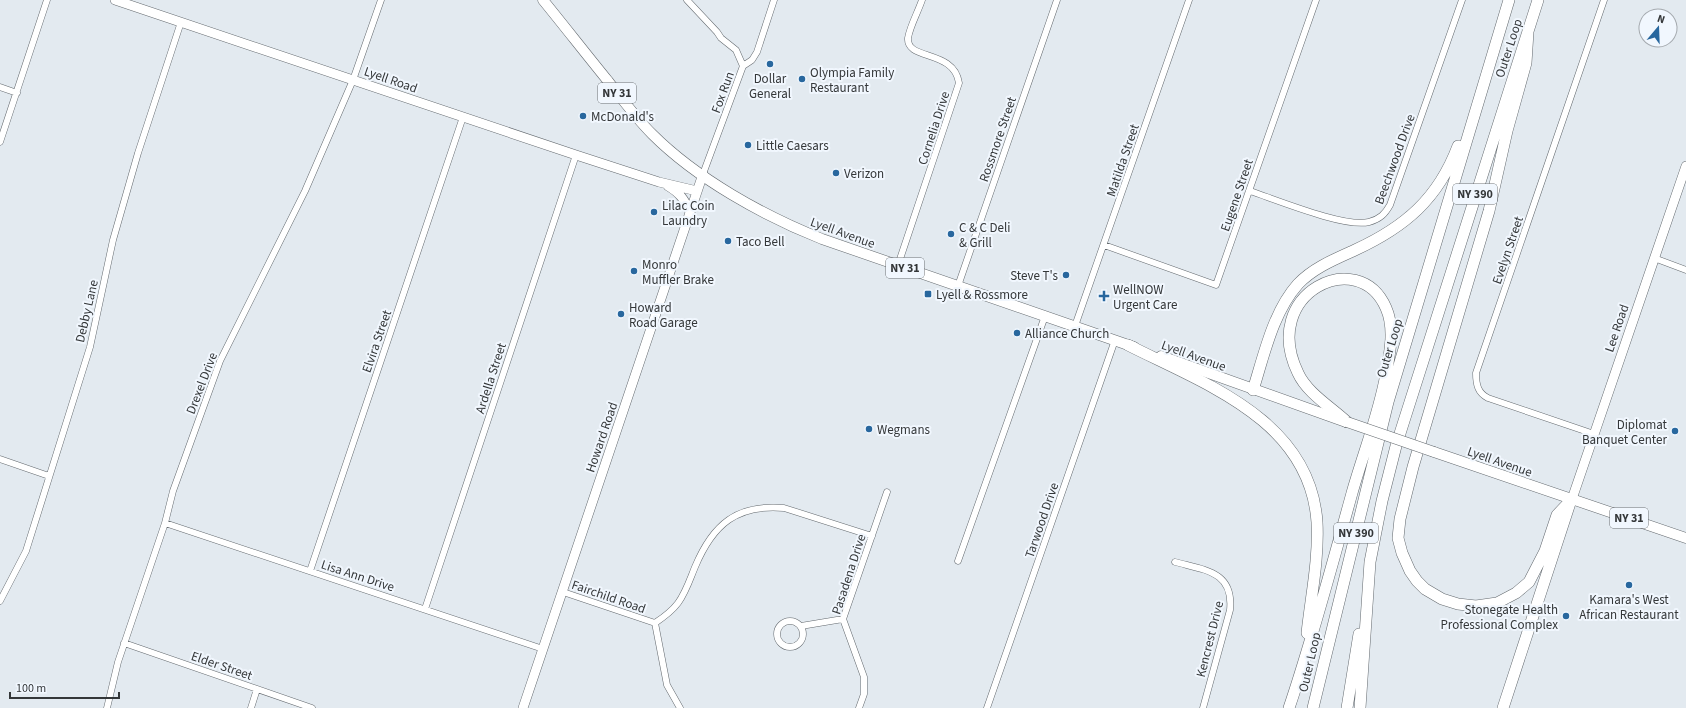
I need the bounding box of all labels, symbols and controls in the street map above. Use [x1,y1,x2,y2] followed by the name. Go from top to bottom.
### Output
[1638,8,1678,48] north arrow
[1655,11,1667,27] text: N
[1491,17,1527,80] street label: Outer Loop
[765,59,775,69] marker: Dollar General
[362,62,420,97] street label: Lyell Road
[810,64,894,97] place label: Olympia Family Restaurant
[707,69,739,116] street label: Fox Run
[749,70,791,103] place label: Dollar General
[797,74,807,84] marker: Olympia Family Restaurant
[598,83,636,103] road number: NY 31
[914,89,954,167] street label: Cornelia Drive
[975,94,1021,184] street label: Rossmore Street
[591,108,655,126] place label: McDonald's
[578,111,588,121] marker: McDonald's
[1370,112,1420,207] street label: Beechwood Drive
[1102,121,1144,199] street label: Matilda Street
[756,137,829,155] place label: Little Caesars
[743,140,753,150] marker: Little Caesars
[1216,156,1258,234] street label: Eugene Street
[844,165,884,183] place label: Verizon
[831,168,841,178] marker: Verizon
[1453,184,1497,204] road number: NY 390
[662,197,715,230] place label: Lilac Coin Laundry
[649,207,659,217] marker: Lilac Coin Laundry
[808,213,878,253] street label: Lyell Avenue
[1488,213,1528,287] street label: Evelyn Street
[959,219,1011,252] place label: C & C Deli & Grill
[946,229,956,239] marker: C & C Deli & Grill
[736,233,785,251] place label: Taco Bell
[723,236,733,246] marker: Taco Bell
[642,256,714,289] place label: Monro Muffler Brake
[886,258,924,278] road number: NY 31
[629,266,639,276] marker: Monro Muffler Brake
[1010,267,1059,285] place label: Steve T's
[1061,270,1071,280] marker: Steve T's
[71,278,103,344] street label: Debby Lane
[1113,281,1178,314] place label: WellNOW Urgent Care
[936,286,1028,304] place label: Lyell & Rossmore
[923,289,933,299] marker: Lyell & Rossmore
[1098,290,1110,302] marker: WellNOW Urgent Care
[629,299,698,332] place label: Howard Road Garage
[1600,302,1634,355] street label: Lee Road
[358,307,396,375] street label: Elvira Street
[616,309,626,319] marker: Howard Road Garage
[1372,317,1407,380] street label: Outer Loop
[1025,325,1109,343] place label: Alliance Church
[1012,328,1022,338] marker: Alliance Church
[1159,336,1229,376] street label: Lyell Avenue
[471,340,511,416] street label: Ardella Street
[182,350,222,417] street label: Drexel Drive
[581,400,622,475] street label: Howard Road
[1582,416,1668,449] place label: Diplomat Banquet Center
[877,421,931,439] place label: Wegmans
[864,424,874,434] marker: Wegmans
[1670,426,1680,436] marker: Diplomat Banquet Center
[1465,442,1535,481] street label: Lyell Avenue
[1021,480,1063,560] street label: Tarwood Drive
[1610,508,1648,528] road number: NY 31
[1334,523,1378,543] road number: NY 390
[827,532,870,617] street label: Pasadena Drive
[319,556,397,596] street label: Lisa Ann Drive
[569,576,648,618] street label: Fairchild Road
[1624,580,1634,590] marker: Kamara's West African Restaurant
[1579,591,1679,624] place label: Kamara's West African Restaurant
[1192,599,1228,679] street label: Kencrest Drive
[1440,601,1558,634] place label: Stonegate Health Professional Complex
[1561,611,1571,621] marker: Stonegate Health Professional Complex
[1294,631,1326,694] street label: Outer Loop
[189,647,255,685] street label: Elder Street
[10,674,119,700] scale bar
[16,680,46,697] text: 100 m

